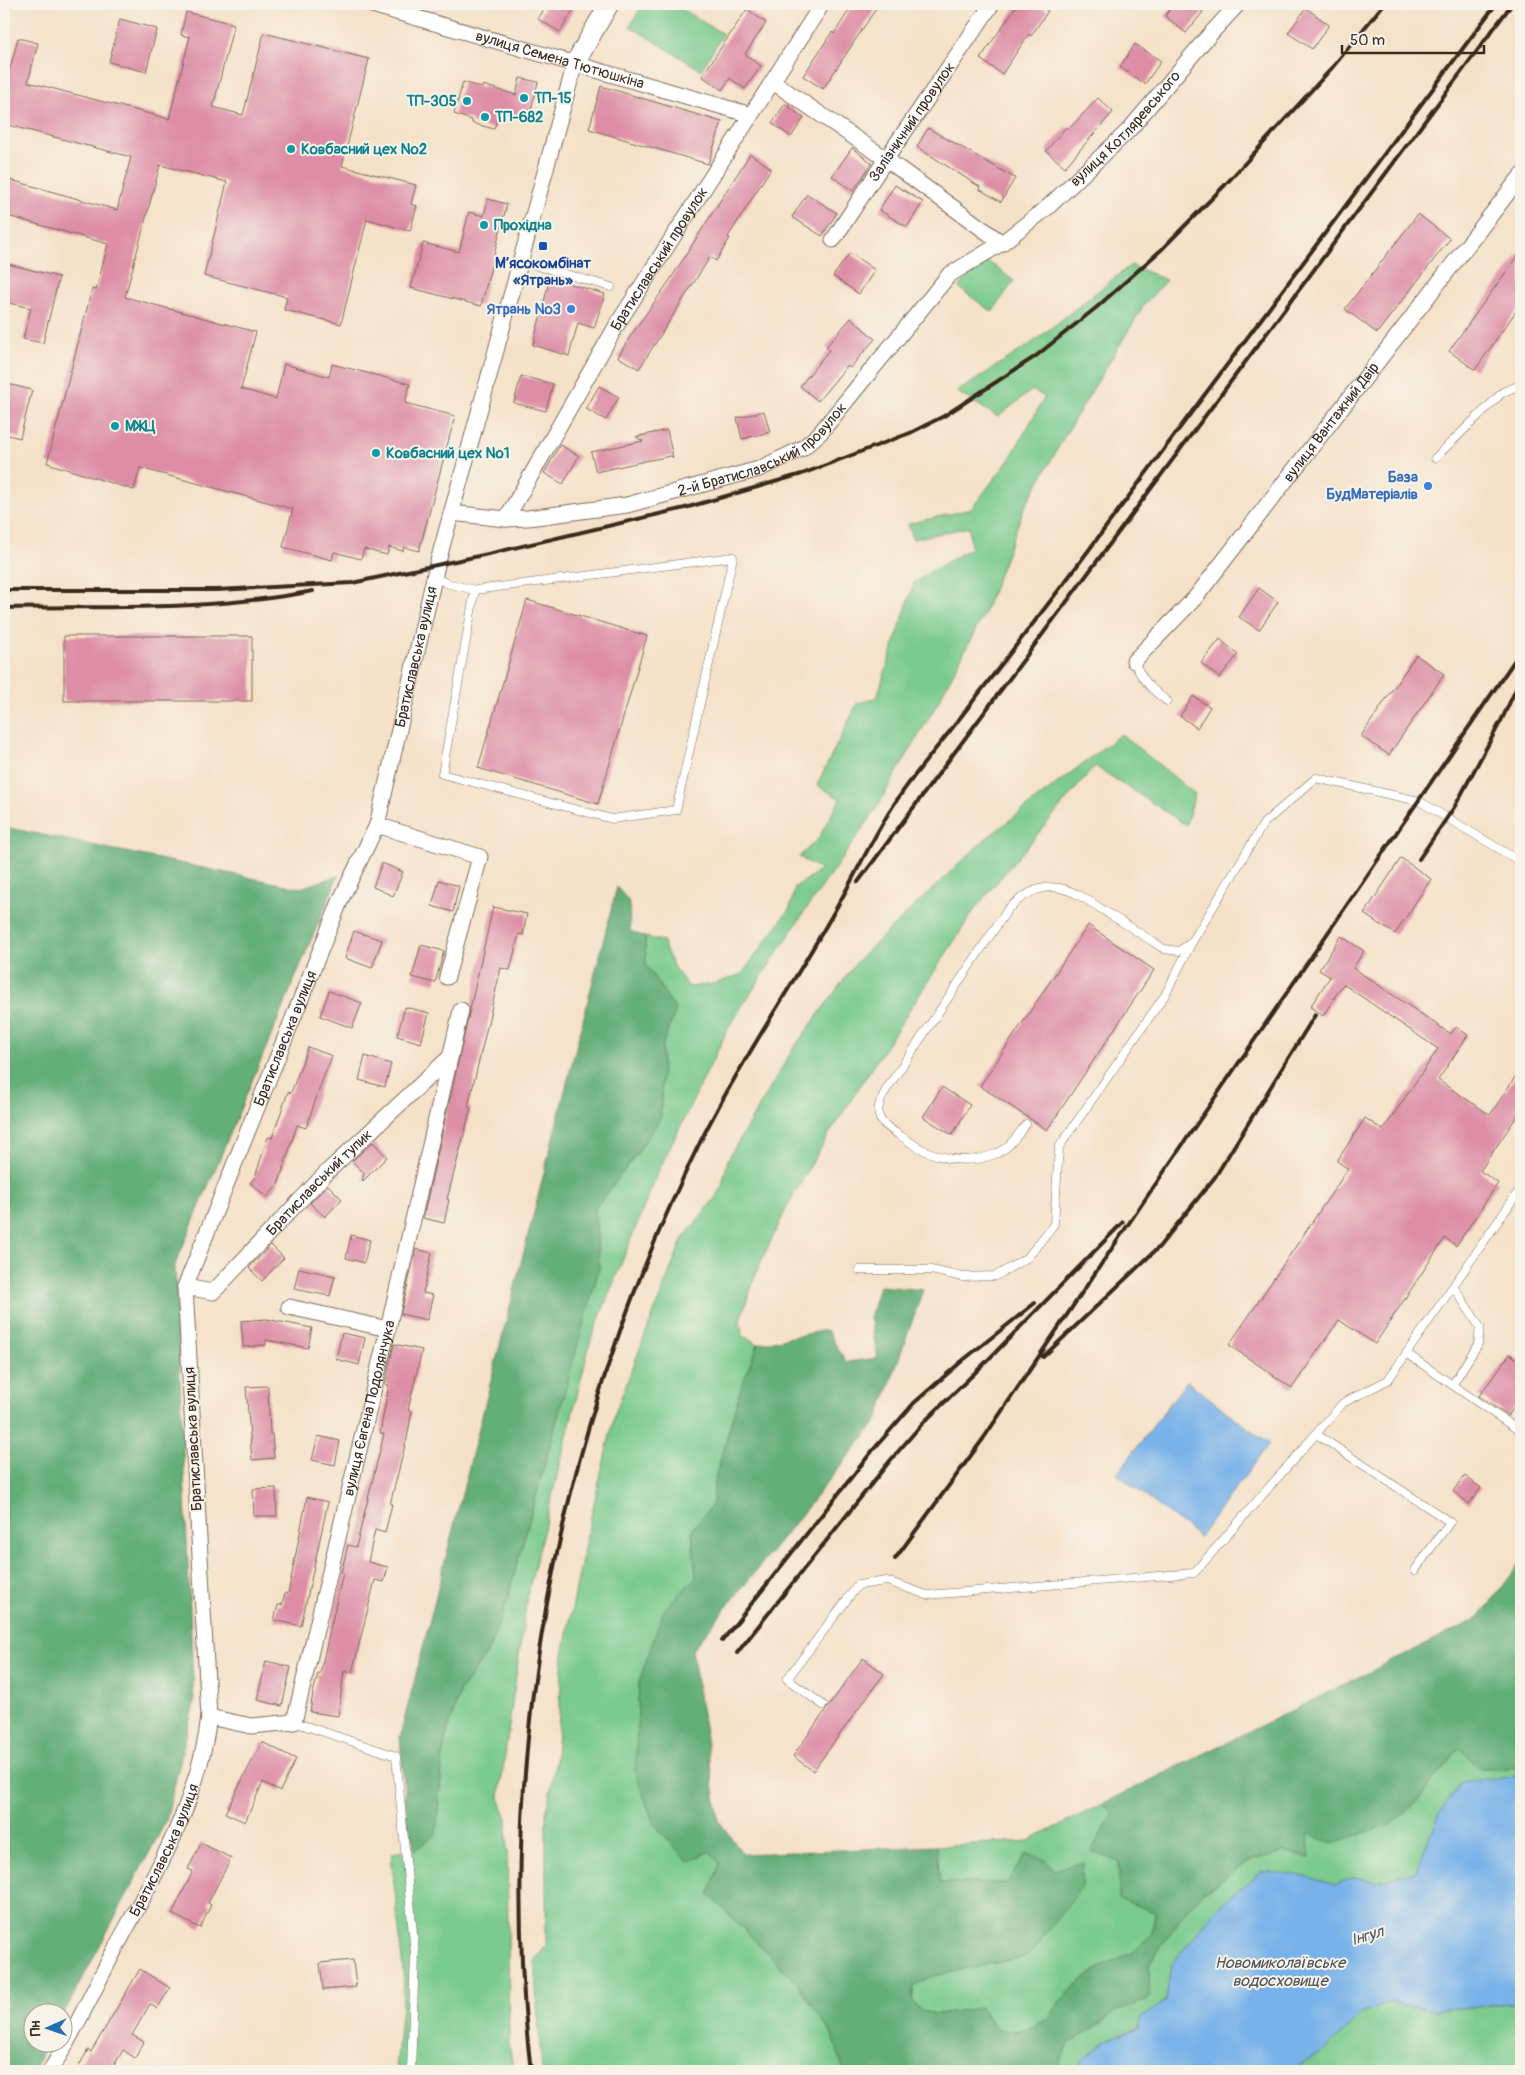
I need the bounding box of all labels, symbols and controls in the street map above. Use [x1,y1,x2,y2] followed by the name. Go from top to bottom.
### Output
[1342,22,1485,54] scale bar
[473,27,646,93] street label: вулиця Семена Тютюшкіна
[1350,31,1385,50] text: 50 m
[865,58,960,185] street label: Залізничний провулок
[1066,67,1185,191] street label: вулиця Котляревського
[533,89,572,108] place label: ТП-15
[406,92,457,111] place label: ТП-305
[518,92,530,104] marker: ТП-15
[461,95,473,107] marker: ТП-305
[494,108,543,127] place label: ТП-682
[479,111,491,123] marker: ТП-682
[301,140,427,159] place label: Ковбасний цех №2
[285,143,297,155] marker: Ковбасний цех №2
[607,183,713,334] street label: Братиславський провулок
[494,216,552,235] place label: Прохідна
[478,219,490,231] marker: Прохідна
[537,240,549,252] marker: М’ясокомбінат «Ятрань»
[495,254,591,290] place label: М’ясокомбінат «Ятрань»
[487,300,561,319] place label: Ятрань №3
[565,303,577,315] marker: Ятрань №3
[1279,359,1383,486] street label: вулиця Вантажний Двір
[675,399,851,501] street label: 2-й Братиславський провулок
[125,417,156,436] place label: МЖЦ
[109,420,121,432] marker: МЖЦ
[386,444,510,463] place label: Ковбасний цех №1
[370,447,382,459] marker: Ковбасний цех №1
[1326,468,1418,504] place label: База БудМатеріалів
[1422,480,1434,492] marker: База БудМатеріалів
[391,584,442,729] street label: Братиславська вулиця
[250,968,321,1109] street label: Братиславська вулиця
[262,1125,377,1240] street label: Братиславський тупик
[339,1318,400,1498] street label: вулиця Євгена Подолянчука
[180,1366,207,1512] street label: Братиславська вулиця
[126,1781,203,1920] street label: Братиславська вулиця
[1348,1921,1388,1950] water label: Інгул
[1215,1953,1347,1991] water label: Новомиколаївське водосховище
[22,2002,72,2052] north arrow
[27,2020,44,2036] text: Пн

